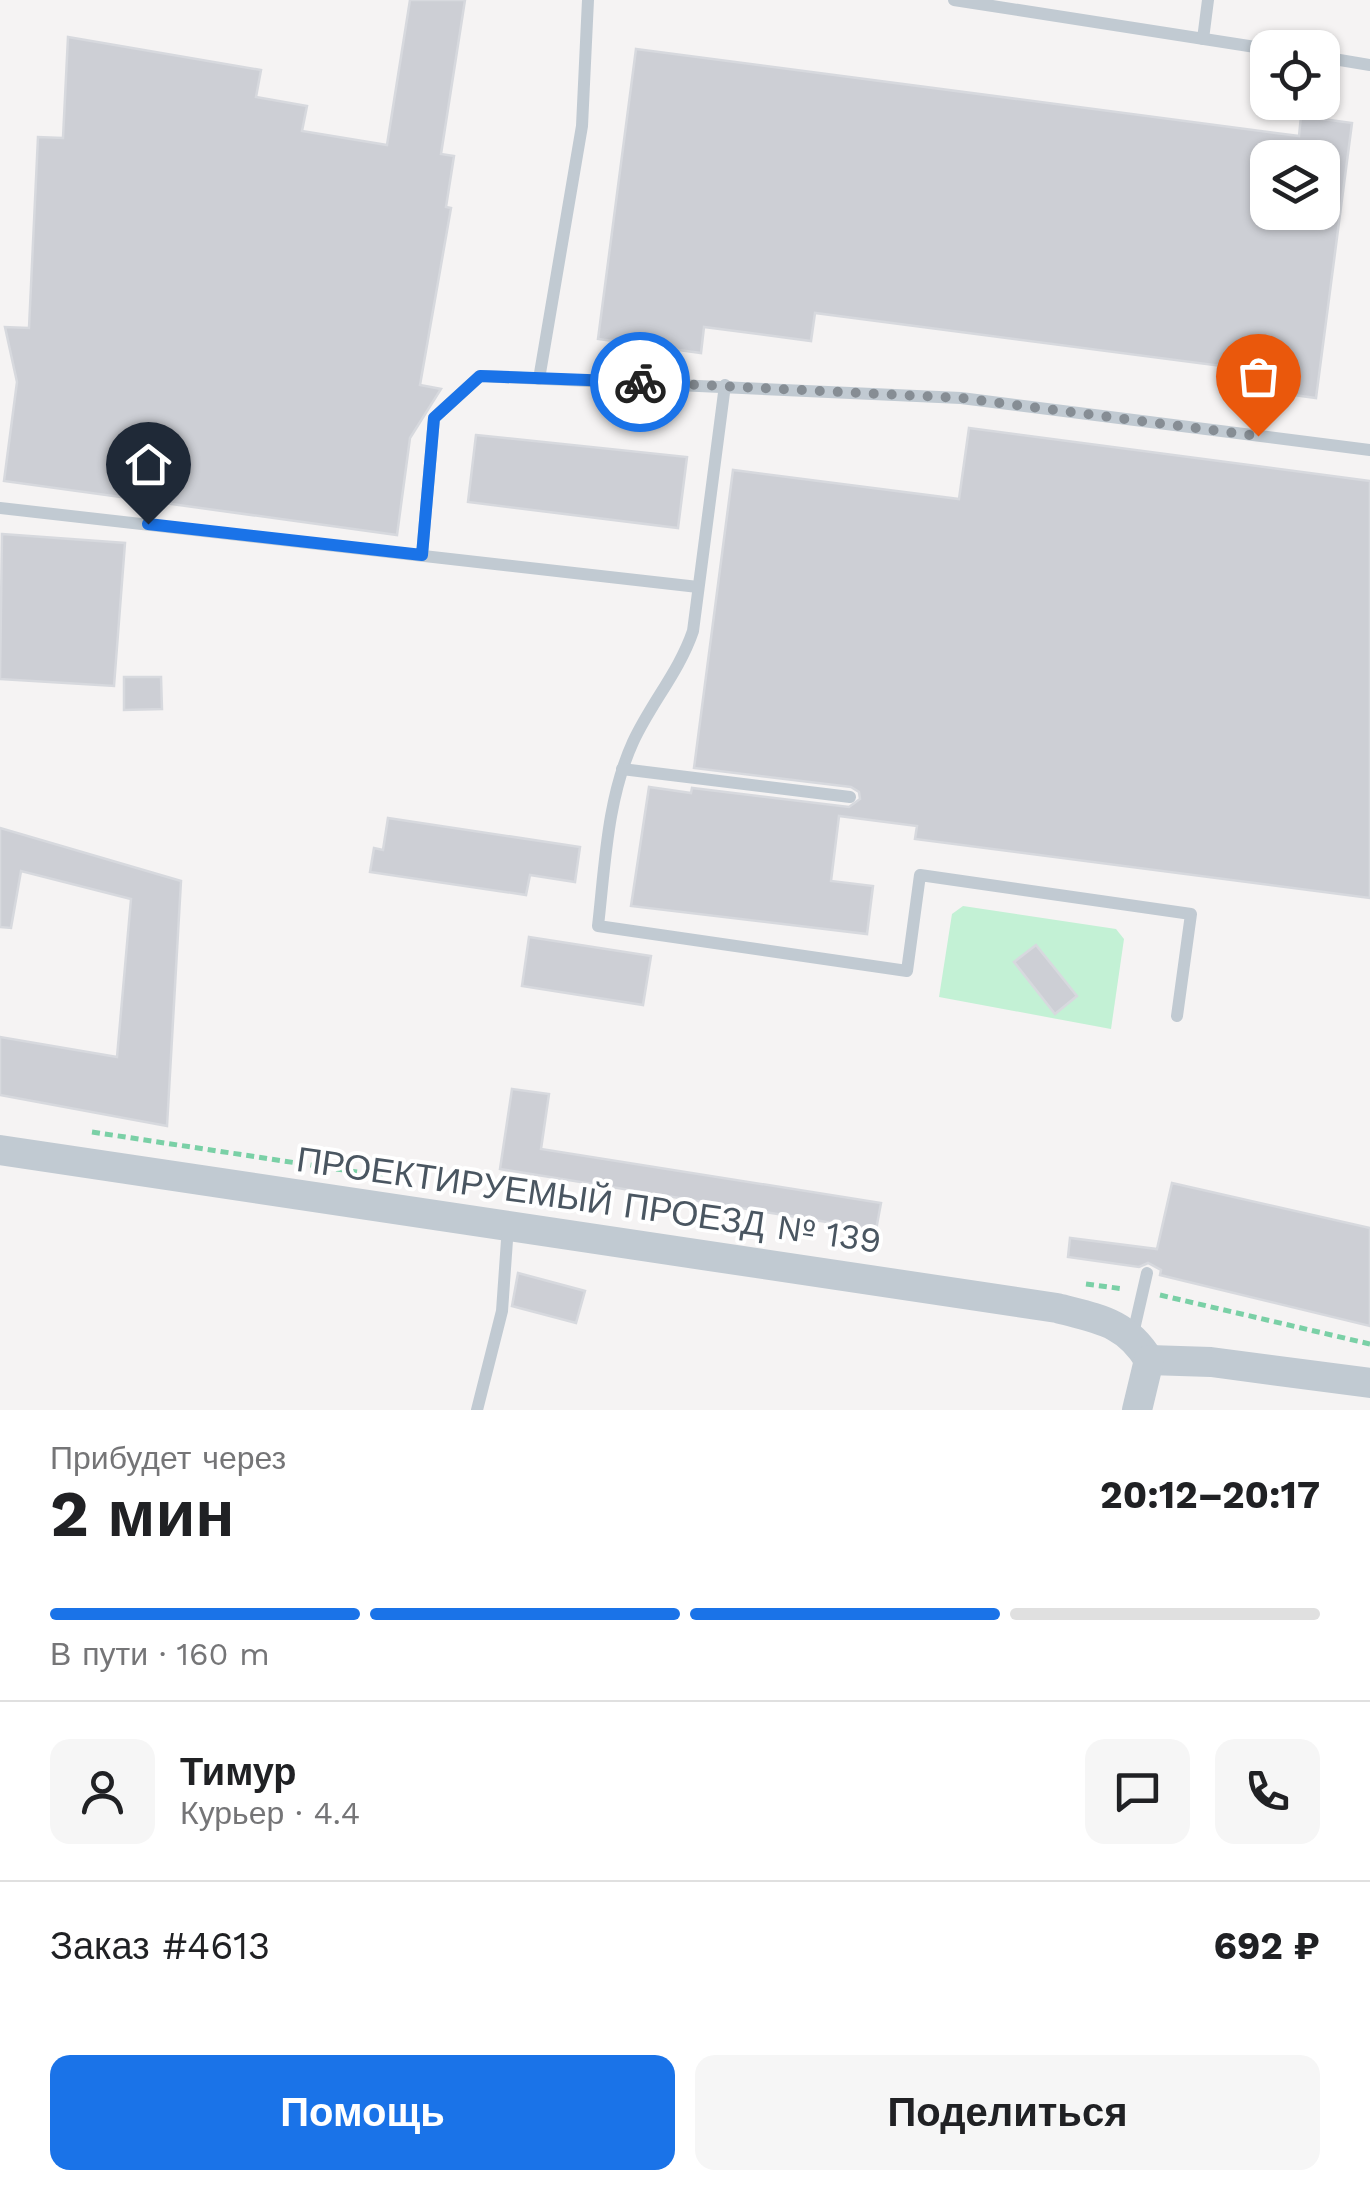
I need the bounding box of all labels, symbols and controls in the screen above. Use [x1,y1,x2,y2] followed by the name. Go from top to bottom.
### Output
[1250,30,1340,230] map controls
[1250,30,1340,120] button: locate
[1250,140,1340,230] button: layers
[590,332,690,432] courier
[1216,334,1301,437] pin
[1231,349,1286,404] icon: bag
[613,355,668,410] icon: bike
[106,422,191,525] pin
[121,437,176,492] icon: home
[294,1138,884,1262] street label: ПРОЕКТИРУЕМЫЙ ПРОЕЗД № 139
[50,1439,286,1477] text: Прибудет через
[1100,1473,1320,1517] text: 20:12–20:17
[50,1476,235,1552] text: 2 мин
[50,1635,270,1673] text: В пути · 160 m
[50,1739,155,1844] button: person
[1085,1739,1190,1844] button: chat
[1215,1739,1320,1844] button: phone
[180,1750,297,1794] text: Тимур
[180,1794,360,1832] text: Курьер · 4.4
[50,1924,270,1968] text: Заказ #4613
[1214,1924,1320,1968] text: 692 ₽
[50,2055,675,2170] button: Помощь
[695,2055,1320,2170] button: Поделиться

